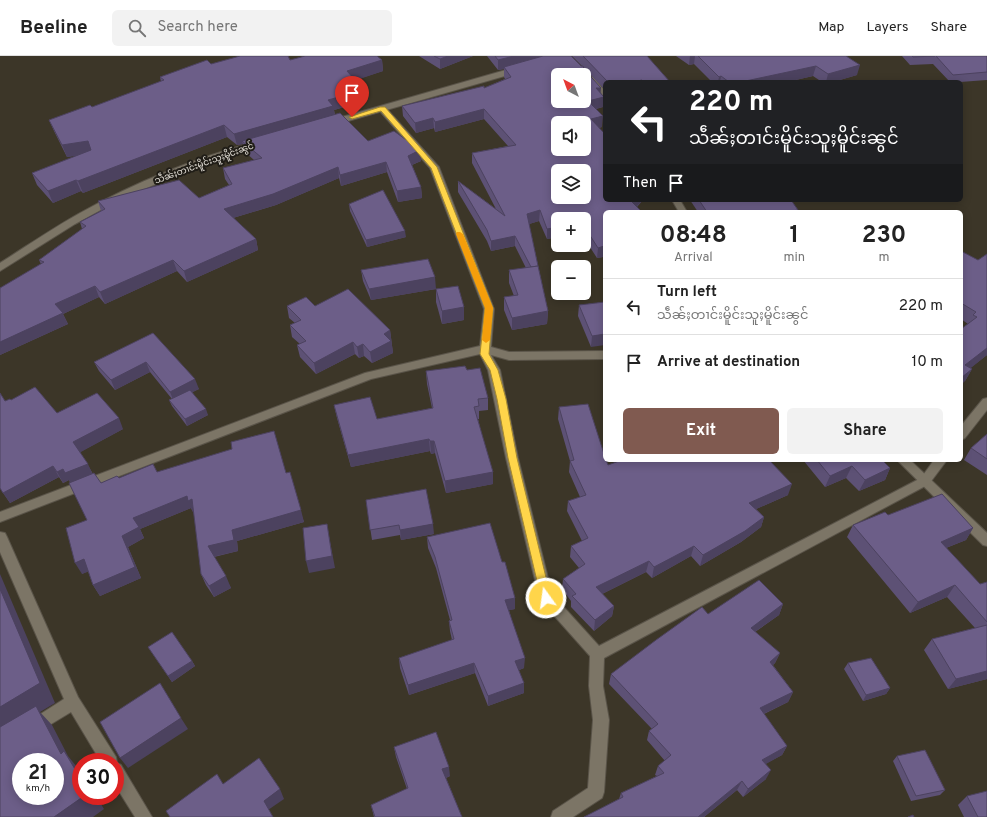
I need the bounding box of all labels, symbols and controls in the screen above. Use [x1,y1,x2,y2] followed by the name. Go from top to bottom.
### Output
[112,10,392,46] search box
[20,16,88,40] text: Beeline
[126,17,148,39] icon: search
[158,18,238,37] text: Search here
[818,19,844,36] text: Map
[866,19,908,36] text: Layers
[930,19,967,36] text: Share
[551,68,591,108] north arrow
[551,68,591,300] map controls
[335,76,369,117] pin
[341,82,363,104] icon: arrive
[689,85,773,121] text: 220 m
[623,96,675,148] icon: left
[551,116,591,156] button: sound
[689,128,899,151] text: သဵၼ်ႈတၢင်းမိူင်းသူႈမိူင်းၼွင်
[152,138,256,188] street label: သဵၼ်ႈတၢင်းမိူင်းသူႈမိူင်းၼွင်
[551,164,591,204] button: layers
[665,172,687,194] icon: arrive
[623,174,657,193] text: Then
[551,212,591,252] button: +
[660,221,727,251] text: 08:48
[790,221,799,251] text: 1
[862,221,906,251] text: 230
[674,250,713,266] text: Arrival
[784,250,805,266] text: min
[879,250,890,266] text: m
[551,260,591,300] button: −
[657,283,717,302] text: Turn left
[623,296,645,318] icon: left
[899,297,943,316] text: 220 m
[657,308,809,324] text: သဵၼ်ႈတၢင်းမိူင်းသူႈမိူင်းၼွင်
[623,352,645,374] icon: arrive
[657,353,800,372] text: Arrive at destination
[912,353,943,372] text: 10 m
[623,408,779,454] button: Exit
[787,408,943,454] button: Share
[525,577,567,619] position arrow
[72,753,124,805] speed limit sign: 30
[28,761,48,787] text: 21
[26,782,50,795] text: km/h

